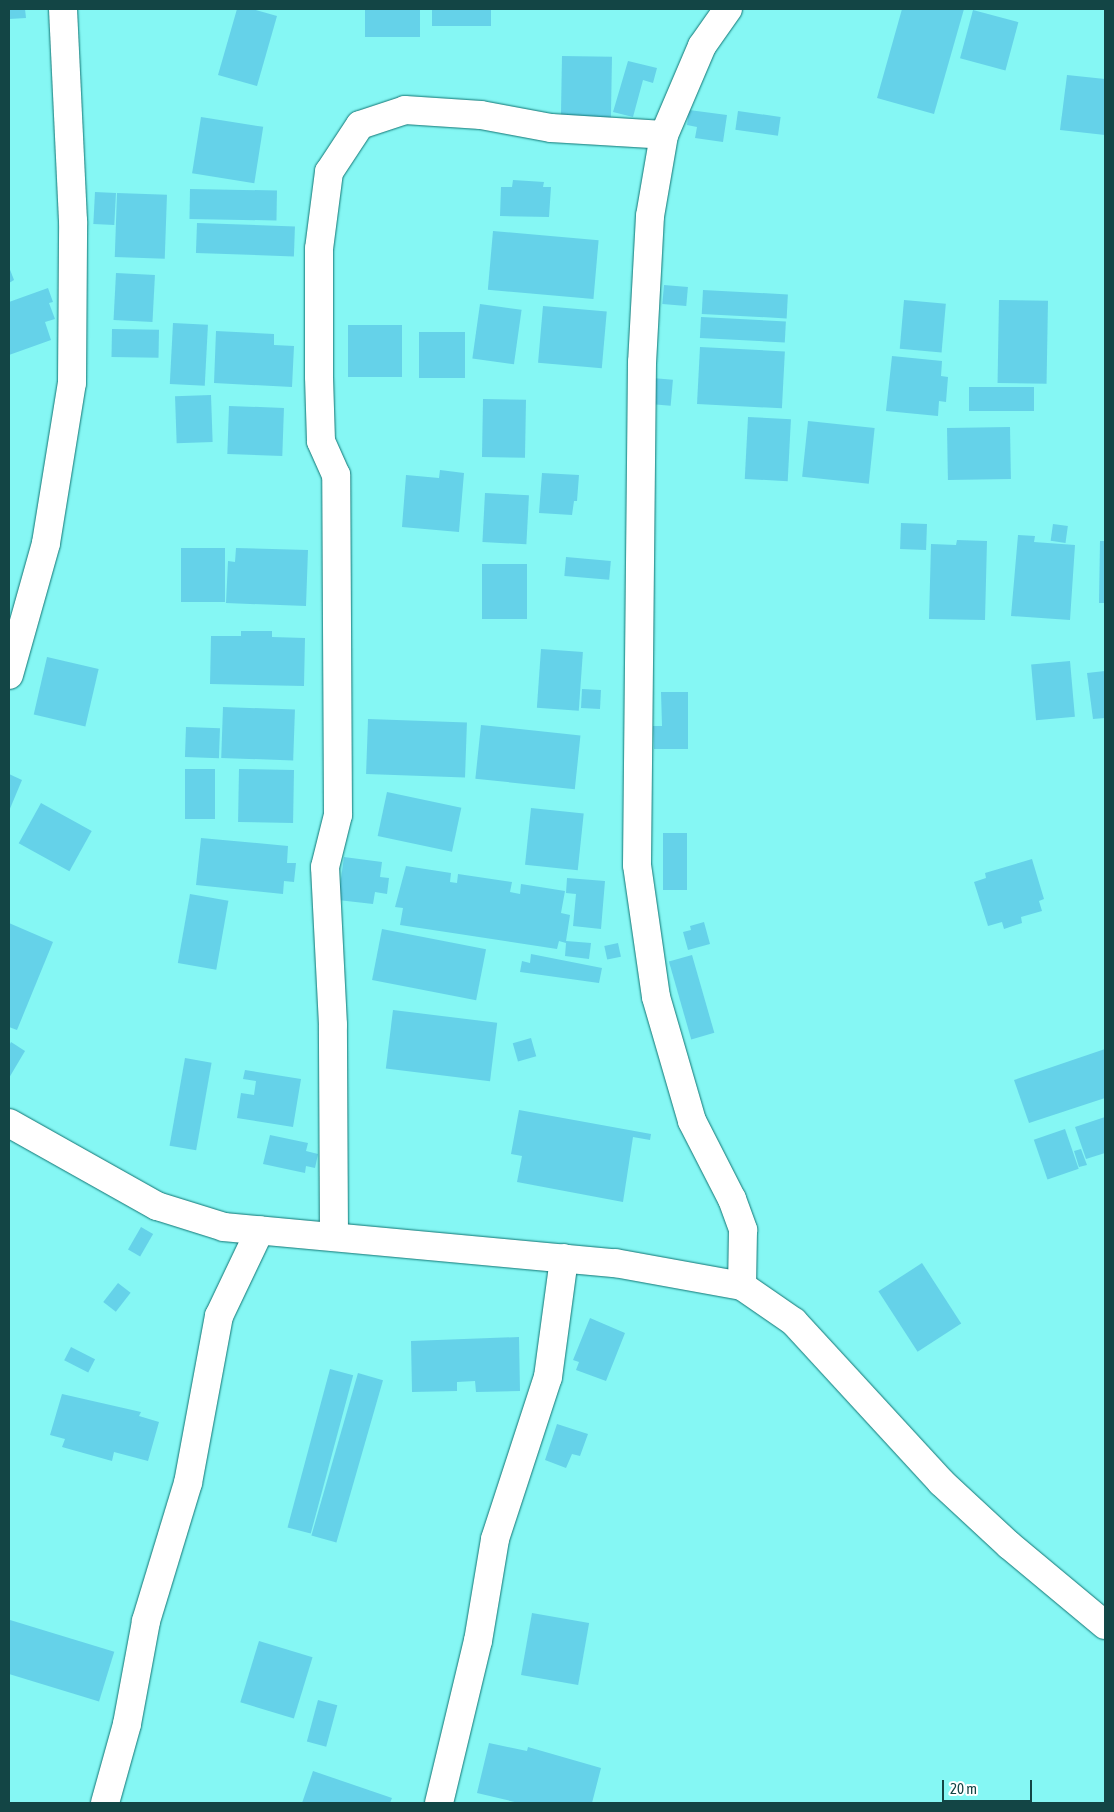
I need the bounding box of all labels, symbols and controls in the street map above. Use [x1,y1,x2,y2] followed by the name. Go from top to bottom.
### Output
[944,1770,1034,1802] scale bar
[950,1780,977,1797] text: 20 m

